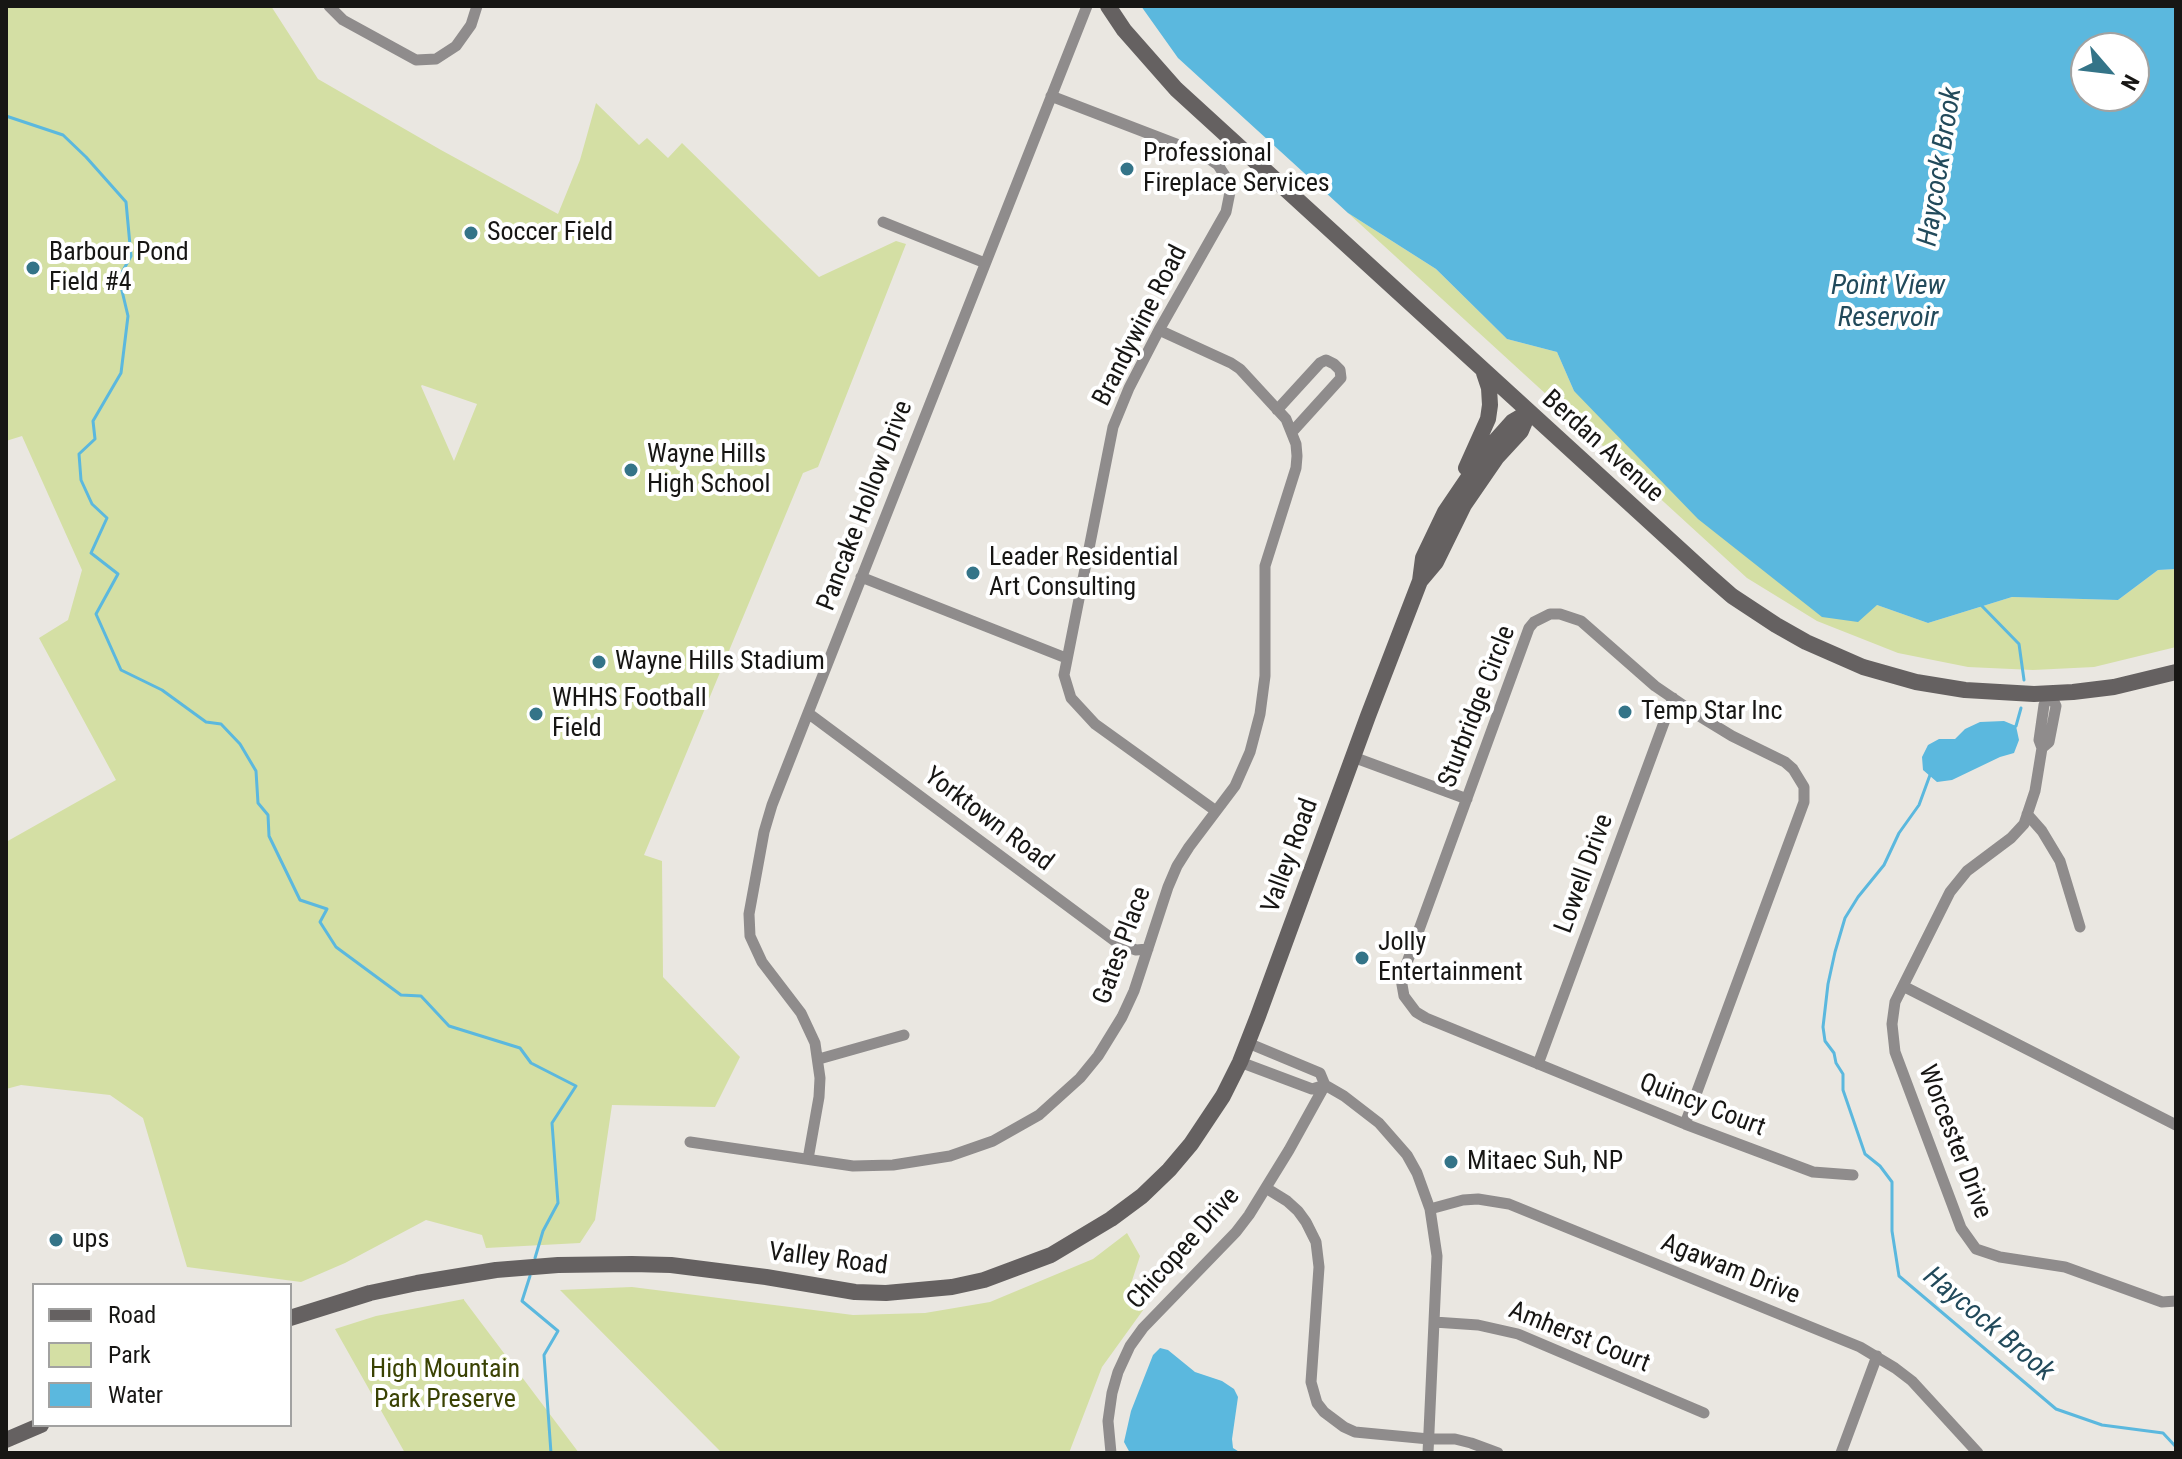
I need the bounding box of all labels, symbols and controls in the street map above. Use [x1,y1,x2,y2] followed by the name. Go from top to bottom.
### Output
[2070,32,2150,112] north arrow
[2116,71,2144,94] text: N
[1912,85,1970,249] water label: Haycock Brook
[1143,138,1330,200] place label: Professional Fireplace Services
[1118,160,1136,178] marker: Professional Fireplace Services
[487,217,613,249] place label: Soccer Field
[462,224,480,242] marker: Soccer Field
[49,237,189,298] place label: Barbour Pond Field #4
[1087,240,1195,412] street label: Brandywine Road
[24,259,42,277] marker: Barbour Pond Field #4
[1831,270,1945,336] water label: Point View Reservoir
[1535,384,1669,510] street label: Berdan Avenue
[812,397,920,615] street label: Pancake Hollow Drive
[647,439,771,500] place label: Wayne Hills High School
[622,461,640,479] marker: Wayne Hills High School
[989,542,1179,604] place label: Leader Residential Art Consulting
[964,564,982,582] marker: Leader Residential Art Consulting
[1433,622,1523,792] street label: Sturbridge Circle
[615,646,825,678] place label: Wayne Hills Stadium
[590,653,608,671] marker: Wayne Hills Stadium
[552,683,707,744] place label: WHHS Football Field
[1641,696,1782,728] place label: Temp Star Inc
[1616,703,1634,721] marker: Temp Star Inc
[527,705,545,723] marker: WHHS Football Field
[917,761,1059,879] street label: Yorktown Road
[1256,795,1326,917] street label: Valley Road
[1549,810,1621,938] street label: Lowell Drive
[1087,883,1159,1009] street label: Gates Place
[1378,927,1523,988] place label: Jolly Entertainment
[1353,949,1371,967] marker: Jolly Entertainment
[1910,1061,1998,1223] street label: Worcester Drive
[1635,1068,1769,1144] street label: Quincy Court
[1467,1146,1623,1178] place label: Mitaec Suh, NP
[1442,1153,1460,1171] marker: Mitaec Suh, NP
[1121,1182,1247,1316] street label: Chicopee Drive
[72,1224,109,1256] place label: ups
[1656,1228,1804,1312] street label: Agawam Drive
[47,1231,65,1249] marker: ups
[767,1237,889,1283] street label: Valley Road
[1916,1261,2060,1389] water label: Haycock Brook
[32,1283,292,1427] legend
[1504,1296,1654,1380] street label: Amherst Court
[108,1301,156,1329] text: Road
[108,1341,151,1369] text: Park
[370,1354,520,1416] park label: High Mountain Park Preserve
[108,1381,163,1409] text: Water

